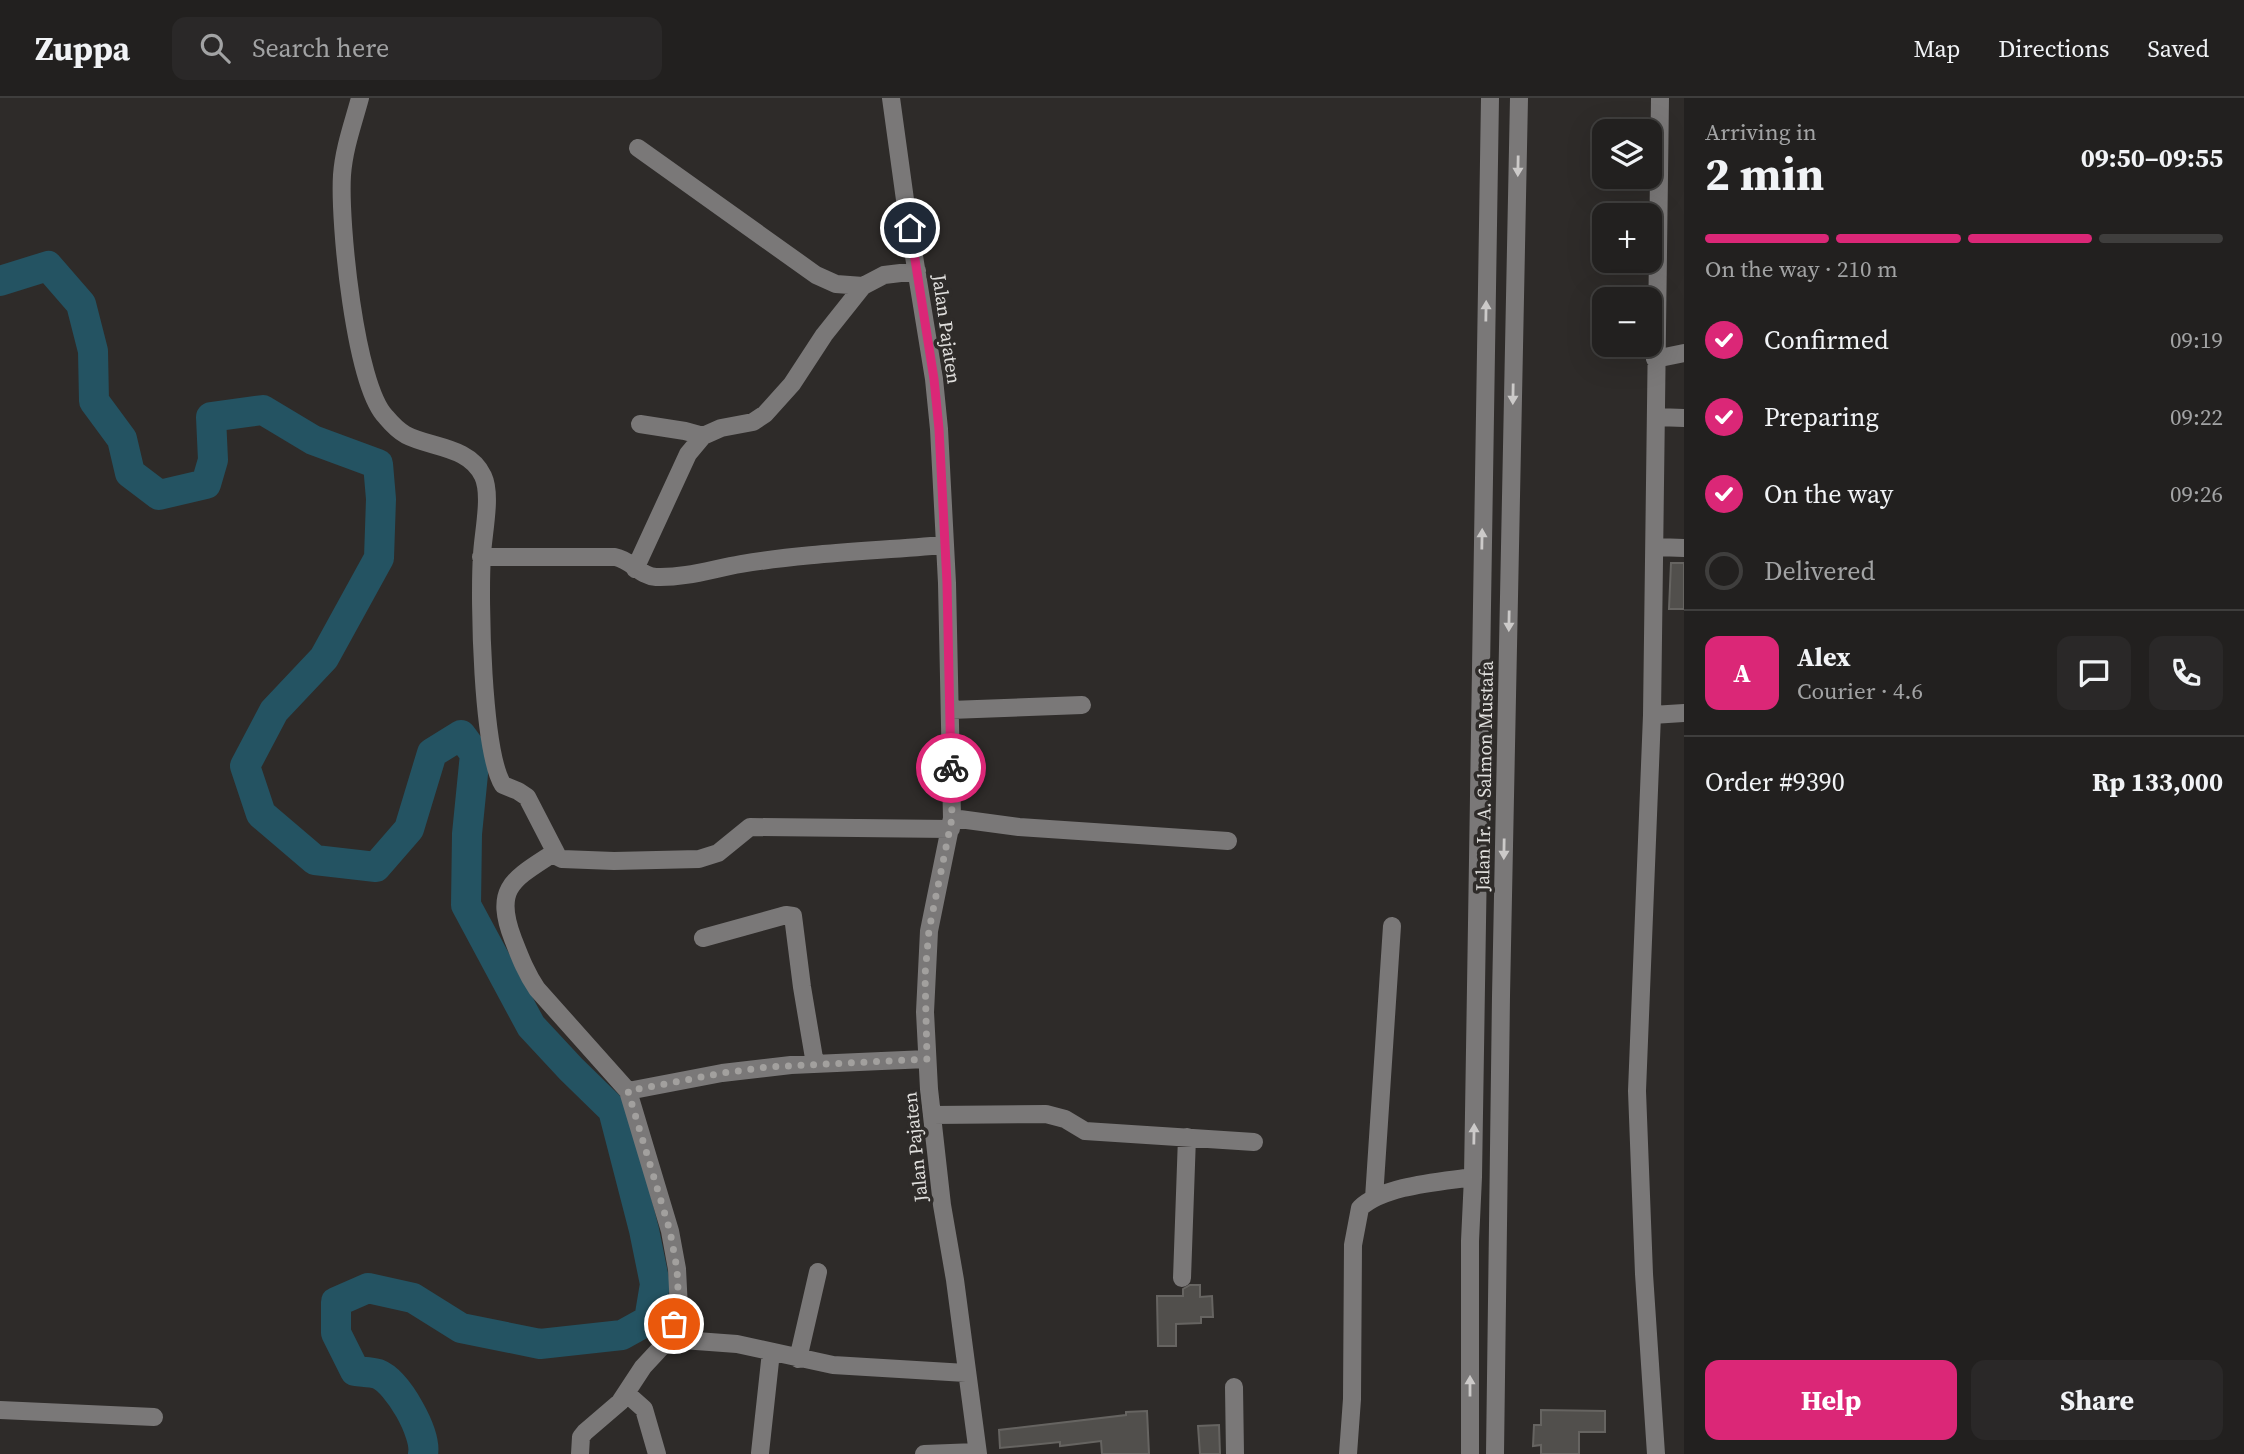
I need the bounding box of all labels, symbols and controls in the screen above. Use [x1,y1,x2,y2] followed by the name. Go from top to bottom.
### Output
[172,17,662,80] search box
[35,26,130,71] text: Zuppa
[196,29,234,67] icon: search
[252,30,389,66] text: Search here
[1913,32,1960,65] text: Map
[1998,32,2109,65] text: Directions
[2147,32,2209,65] text: Saved
[1705,116,1817,148] text: Arriving in
[1592,119,1662,357] map controls
[1592,119,1662,189] button: layers
[2081,140,2223,176] text: 09:50–09:55
[1705,142,1824,205] text: 2 min
[1512,155,1524,177] one-way arrow
[880,198,940,258] pin
[1592,203,1662,273] button: +
[891,209,929,247] icon: home
[1705,253,1898,285] text: On the way · 210 m
[926,272,968,385] street label: Jalan Pajaten
[1592,287,1662,357] button: −
[1480,300,1492,322] one-way arrow
[1705,321,1743,359] icon: check
[1764,322,1889,358] text: Confirmed
[2170,324,2223,356] text: 09:19
[1508,383,1519,405] one-way arrow
[1705,398,1743,436] icon: check
[1764,399,1879,435] text: Preparing
[2170,401,2223,433] text: 09:22
[1705,475,1743,513] icon: check
[1764,476,1893,512] text: On the way
[2170,478,2223,510] text: 09:26
[1477,528,1488,550] one-way arrow
[1764,553,1875,589] text: Delivered
[1503,610,1514,632] one-way arrow
[2057,636,2131,710] button: chat
[2149,636,2223,710] button: phone
[1797,639,1851,675] text: Alex
[1733,655,1751,691] text: A
[1469,660,1499,892] street label: Jalan Ir. A. Salmon Mustafa
[1797,675,1923,707] text: Courier · 4.6
[916,733,986,803] courier
[932,749,970,787] icon: bike
[1705,764,1845,800] text: Order #9390
[2092,764,2223,800] text: Rp 133,000
[1498,838,1509,860] one-way arrow
[896,1091,934,1204] street label: Jalan Pajaten
[1468,1123,1479,1145] one-way arrow
[644,1294,704,1354] pin
[655,1305,693,1343] icon: bag
[1705,1360,1957,1440] button: Help
[1971,1360,2223,1440] button: Share
[1464,1375,1476,1397] one-way arrow

